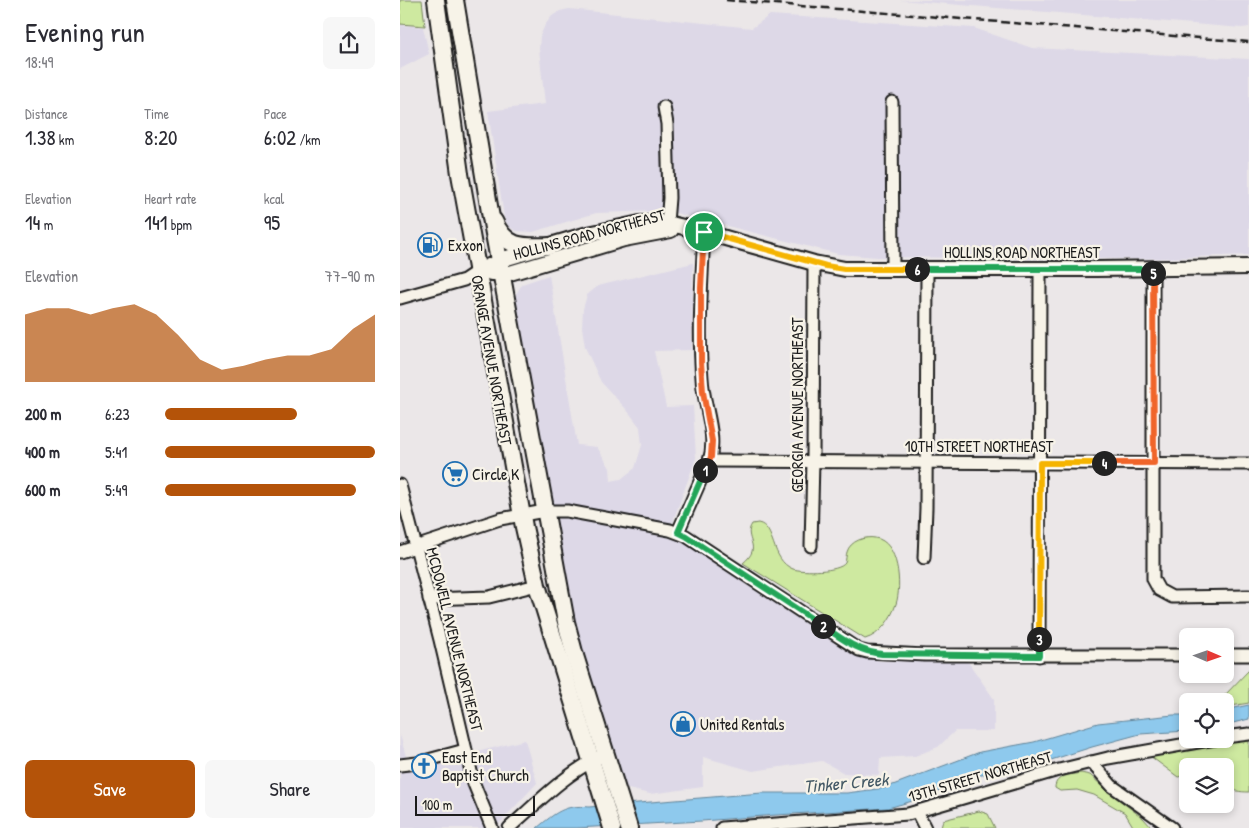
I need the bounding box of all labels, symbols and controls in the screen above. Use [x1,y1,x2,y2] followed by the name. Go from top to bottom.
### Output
[25,13,145,51] text: Evening run
[323,17,375,69] button: share
[25,51,53,73] text: 18:49
[25,104,68,123] text: Distance
[144,104,169,123] text: Time
[264,104,287,123] text: Pace
[25,123,56,152] text: 1.38
[144,123,178,152] text: 8:20
[264,123,296,152] text: 6:02
[56,130,74,149] text: km
[296,130,321,149] text: /km
[25,189,72,208] text: Elevation
[144,189,197,208] text: Heart rate
[264,189,284,208] text: kcal
[511,203,668,265] street label: HOLLINS ROAD NORTHEAST
[25,208,41,237] text: 14
[144,208,167,237] text: 141
[264,208,280,237] text: 95
[683,211,725,253] pin
[41,215,53,234] text: m
[167,215,192,234] text: bpm
[690,218,718,246] icon: arrive
[417,232,443,258] fuel station icon: Exxon
[448,234,483,256] place label: Exxon
[944,241,1101,263] street label: HOLLINS ROAD NORTHEAST
[904,256,930,282] pin: 6
[915,260,920,279] text: 6
[1140,260,1166,286] pin: 5
[1151,264,1156,283] text: 5
[25,265,78,287] text: Elevation
[325,265,375,287] text: 77–90 m
[466,273,518,447] street label: ORANGE AVENUE NORTHEAST
[786,317,808,493] street label: GEORGIA AVENUE NORTHEAST
[25,403,61,425] text: 200 m
[105,403,130,425] text: 6:23
[905,435,1054,457] street label: 10TH STREET NORTHEAST
[25,441,60,463] text: 400 m
[105,441,127,463] text: 5:41
[1092,450,1116,476] pin: 4
[1102,454,1107,473] text: 4
[692,458,718,482] pin: 1
[442,461,468,487] supermarket icon: Circle K
[703,461,708,480] text: 1
[472,463,520,485] place label: Circle K
[25,479,60,501] text: 600 m
[105,479,127,501] text: 5:49
[422,545,489,734] street label: MCDOWELL AVENUE NORTHEAST
[810,614,836,638] pin: 2
[820,617,827,636] text: 2
[1026,626,1052,652] pin: 3
[1179,628,1234,682] north arrow
[1179,628,1234,813] map controls
[1036,630,1043,649] text: 3
[1179,693,1234,748] button: locate
[670,711,696,737] shop icon: United Rentals
[700,713,784,735] place label: United Rentals
[906,745,1055,807] street label: 13TH STREET NORTHEAST
[442,746,529,786] place label: East End Baptist Church
[411,753,437,779] church icon: East End Baptist Church
[1179,758,1234,813] button: layers
[25,760,195,818] button: Save
[205,760,375,818] button: Share
[803,766,891,799] water label: Tinker Creek
[415,793,535,816] scale bar
[422,795,452,814] text: 100 m

